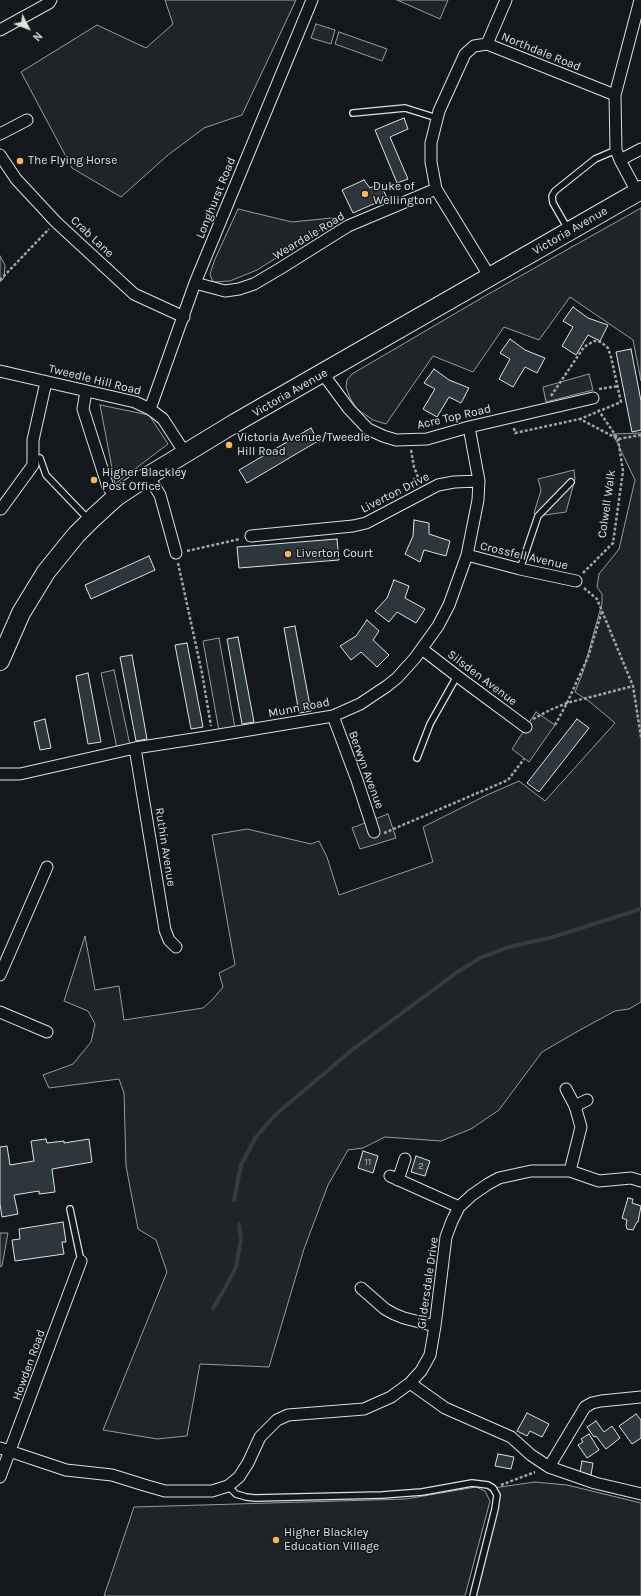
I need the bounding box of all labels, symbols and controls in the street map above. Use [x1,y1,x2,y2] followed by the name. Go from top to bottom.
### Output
[8,8,48,48] north arrow
[30,29,45,44] text: N
[499,29,583,75] street label: Northdale Road
[28,154,117,168] place label: The Flying Horse
[193,155,239,241] street label: Longhurst Road
[15,156,25,166] marker: The Flying Horse
[373,180,432,208] place label: Duke of Wellington
[360,189,370,199] marker: Duke of Wellington
[530,204,610,258] street label: Victoria Avenue
[271,209,347,263] street label: Weardale Road
[67,213,117,261] street label: Crab Lane
[47,362,143,398] street label: Tweedle Hill Road
[250,366,330,420] street label: Victoria Avenue
[416,401,492,433] street label: Acre Top Road
[237,431,370,459] place label: Victoria Avenue/Tweedle Hill Road
[224,440,234,450] marker: Victoria Avenue/Tweedle Hill Road
[102,466,186,494] place label: Higher Blackley Post Office
[595,469,619,539] street label: Colwell Walk
[358,470,432,516] street label: Liverton Drive
[89,475,99,485] marker: Higher Blackley Post Office
[479,539,569,573] street label: Crossfell Avenue
[296,547,373,561] place label: Liverton Court
[283,549,293,559] marker: Liverton Court
[444,647,520,709] street label: Silsden Avenue
[267,695,331,721] street label: Munn Road
[345,729,387,811] street label: Berwyn Avenue
[152,807,178,887] street label: Ruthin Avenue
[365,1156,371,1168] house number: 11
[418,1160,424,1172] house number: 2
[414,1236,442,1330] street label: Gildersdale Drive
[10,1328,48,1402] street label: Howden Road
[284,1526,379,1554] place label: Higher Blackley Education Village
[271,1535,281,1545] marker: Higher Blackley Education Village

